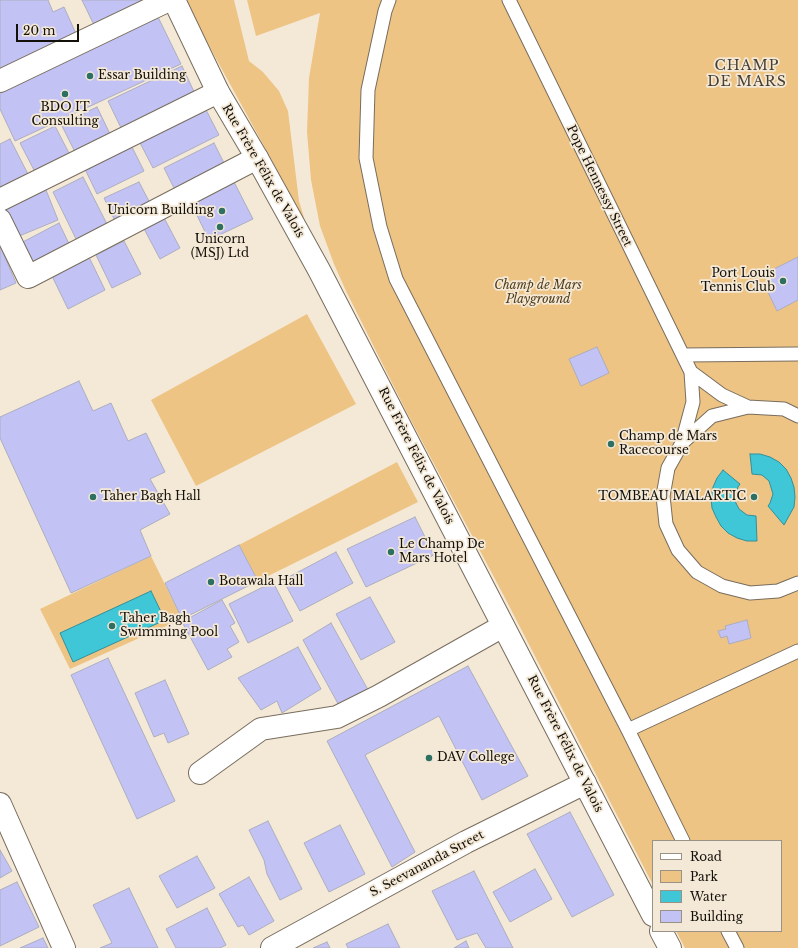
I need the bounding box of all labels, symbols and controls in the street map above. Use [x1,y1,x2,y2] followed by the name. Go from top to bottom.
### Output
[18,16,81,42] scale bar
[23,23,55,38] text: 20 m
[707,58,787,90] district label: CHAMP DE MARS
[98,69,186,83] place label: Essar Building
[85,71,95,81] marker: Essar Building
[60,89,70,99] marker: BDO IT Consulting
[31,101,99,129] place label: BDO IT Consulting
[219,102,307,240] street label: Rue Frère Félix de Valois
[563,123,635,249] street label: Pope Hennessy Street
[107,204,214,218] place label: Unicorn Building
[217,206,227,216] marker: Unicorn Building
[215,222,225,232] marker: Unicorn (MSJ) Ltd
[191,233,249,261] place label: Unicorn (MSJ) Ltd
[701,267,775,295] place label: Port Louis Tennis Club
[778,276,788,286] marker: Port Louis Tennis Club
[494,279,582,307] park label: Champ de Mars Playground
[375,385,457,527] street label: Rue Frère Félix de Valois
[619,430,717,458] place label: Champ de Mars Racecourse
[606,439,616,449] marker: Champ de Mars Racecourse
[101,490,201,504] place label: Taher Bagh Hall
[598,490,746,504] place label: TOMBEAU MALARTIC
[88,492,98,502] marker: Taher Bagh Hall
[749,492,759,502] marker: TOMBEAU MALARTIC
[399,538,485,566] place label: Le Champ De Mars Hotel
[386,547,396,557] marker: Le Champ De Mars Hotel
[219,575,303,589] place label: Botawala Hall
[206,577,216,587] marker: Botawala Hall
[120,612,218,640] place label: Taher Bagh Swimming Pool
[107,621,117,631] marker: Taher Bagh Swimming Pool
[524,673,606,815] street label: Rue Frère Félix de Valois
[437,751,515,765] place label: DAV College
[424,753,434,763] marker: DAV College
[368,828,486,900] street label: S. Seevananda Street
[652,840,782,932] legend
[690,849,722,864] text: Road
[690,869,718,884] text: Park
[690,889,727,904] text: Water
[690,909,743,924] text: Building

